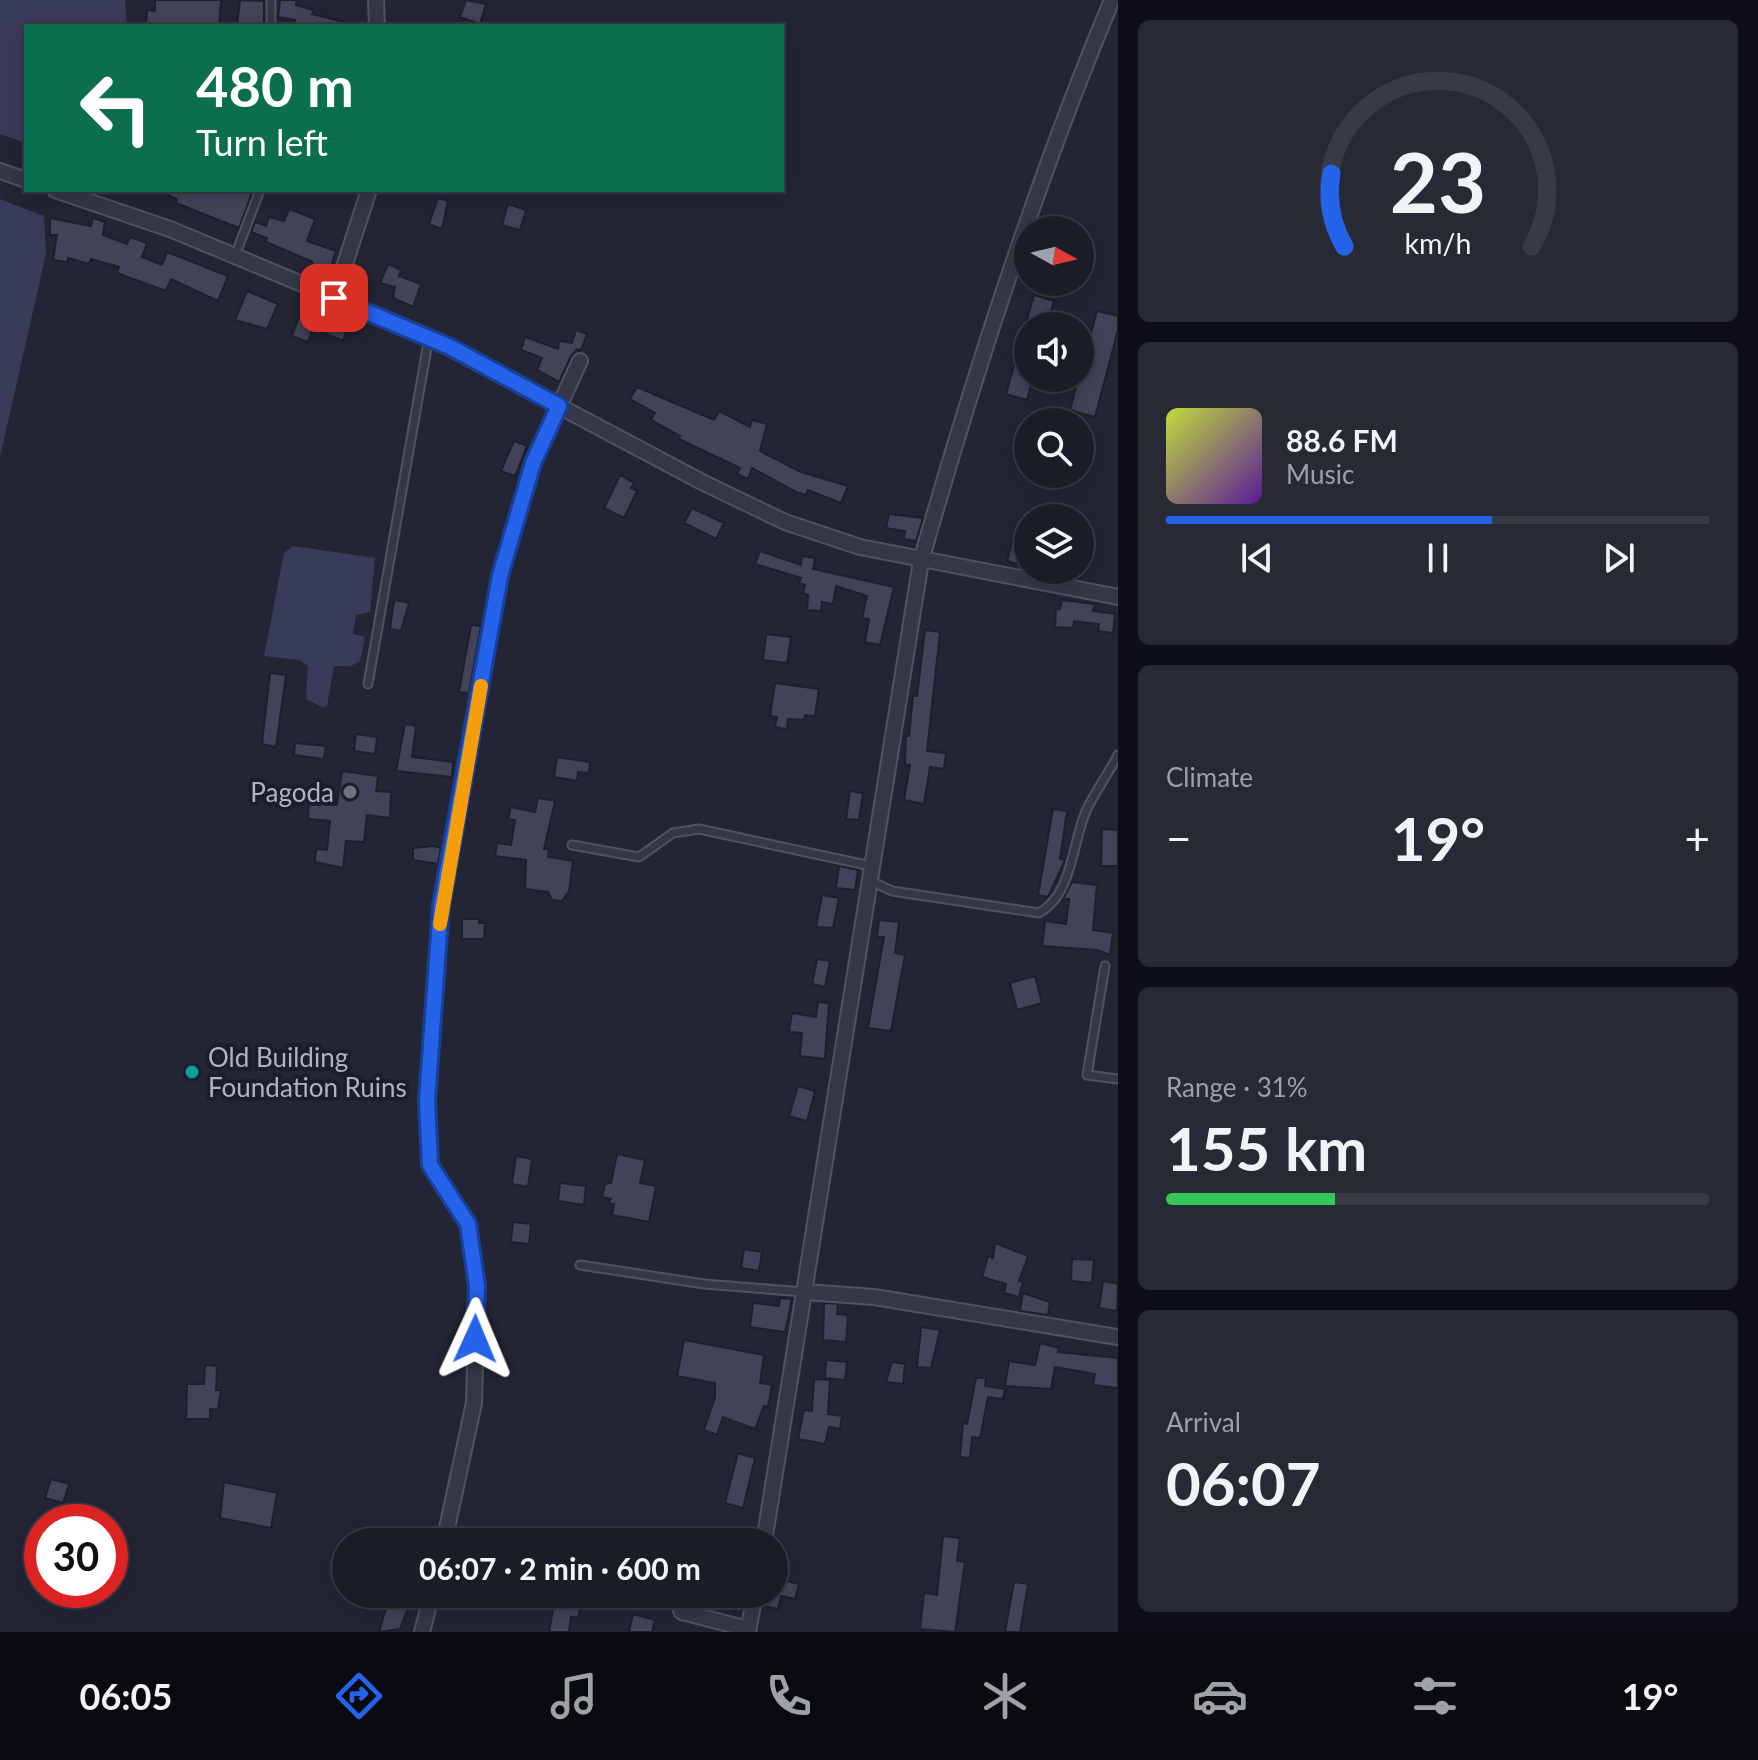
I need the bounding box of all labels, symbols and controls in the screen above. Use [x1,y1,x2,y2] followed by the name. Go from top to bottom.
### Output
[196,52,354,119] text: 480 m
[64,56,168,160] icon: left
[196,120,328,164] text: Turn left
[1390,131,1486,231] text: 23
[1014,216,1094,296] north arrow
[1014,216,1094,584] map controls
[1405,226,1471,260] text: km/h
[300,264,368,332] pin
[312,276,356,320] icon: arrive
[1014,312,1094,392] button: sound
[1014,408,1094,488] button: search
[1286,422,1398,458] text: 88.6 FM
[1286,458,1354,490] text: Music
[1014,504,1094,584] button: layers
[1235,536,1279,580] icon: previous
[1416,536,1460,580] icon: pause
[1597,536,1641,580] icon: next
[1166,761,1253,793] text: Climate
[250,776,334,808] place label: Pagoda
[341,783,359,801] marker: Pagoda
[1391,802,1485,874] text: 19°
[1166,812,1192,864] text: −
[1684,812,1710,864] text: +
[208,1041,407,1103] place label: Old Building Foundation Ruins
[183,1063,201,1081] marker: Old Building Foundation Ruins
[1166,1071,1308,1103] text: Range · 31%
[1166,1112,1367,1184] text: 155 km
[433,1297,517,1381] position arrow
[1166,1406,1241,1438] text: Arrival
[1166,1447,1321,1519] text: 06:07
[24,1504,128,1608] speed limit sign: 30
[419,1550,701,1586] text: 06:07 · 2 min · 600 m
[331,1668,387,1724] icon: directions
[546,1668,602,1724] icon: music
[761,1668,817,1724] icon: phone
[977,1668,1033,1724] icon: climate
[1192,1668,1248,1724] icon: car
[1407,1668,1463,1724] icon: filters
[80,1674,172,1718] text: 06:05
[1622,1674,1678,1718] text: 19°

